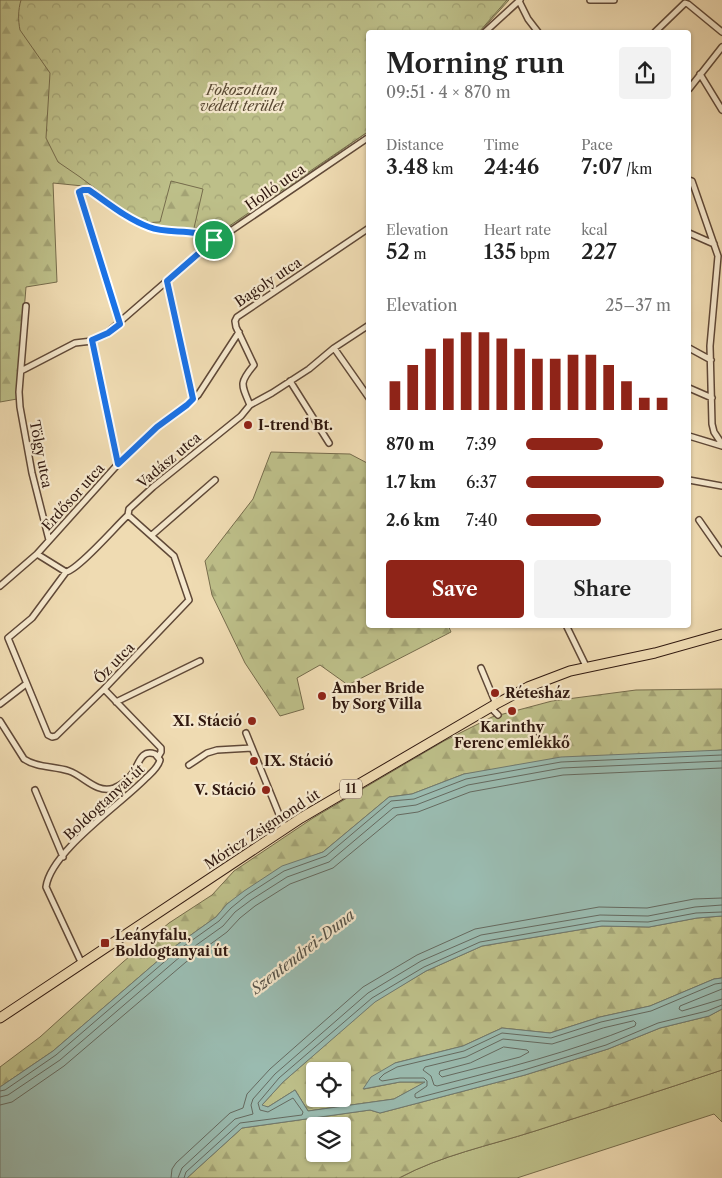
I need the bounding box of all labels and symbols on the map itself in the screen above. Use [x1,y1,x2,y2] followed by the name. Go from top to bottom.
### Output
[200,81,285,115] park label: Fokozottan védett terület
[242,159,309,214] street label: Holló utca
[193,219,235,261] pin
[231,253,305,311] street label: Bagoly utca
[258,416,333,434] place label: I-trend Bt.
[26,419,57,490] street label: Tölgy utca
[242,419,254,431] marker: I-trend Bt.
[133,428,205,492] street label: Vadász utca
[38,459,108,535] street label: Erdősor utca
[89,637,139,688] street label: Őz utca
[331,679,424,713] place label: Amber Bride by Sorg Villa
[505,684,570,702] place label: Rétesház
[489,687,501,699] marker: Rétesház
[316,690,328,702] marker: Amber Bride by Sorg Villa
[506,705,518,717] marker: Karinthy Ferenc emlékkő
[172,712,242,730] place label: XI. Stáció
[246,715,258,727] marker: XI. Stáció
[454,718,570,752] place label: Karinthy Ferenc emlékkő
[264,752,333,770] place label: IX. Stáció
[248,755,260,767] marker: IX. Stáció
[60,760,148,844] street label: Boldogtanyai út
[340,780,362,799] road number: 11
[194,781,256,799] place label: V. Stáció
[260,784,272,796] marker: V. Stáció
[201,785,323,873] street label: Móricz Zsigmond út
[246,905,358,999] water label: Szentendrei-Duna
[115,926,229,960] place label: Leányfalu, Boldogtanyai út
[99,937,111,949] marker: Leányfalu, Boldogtanyai út

